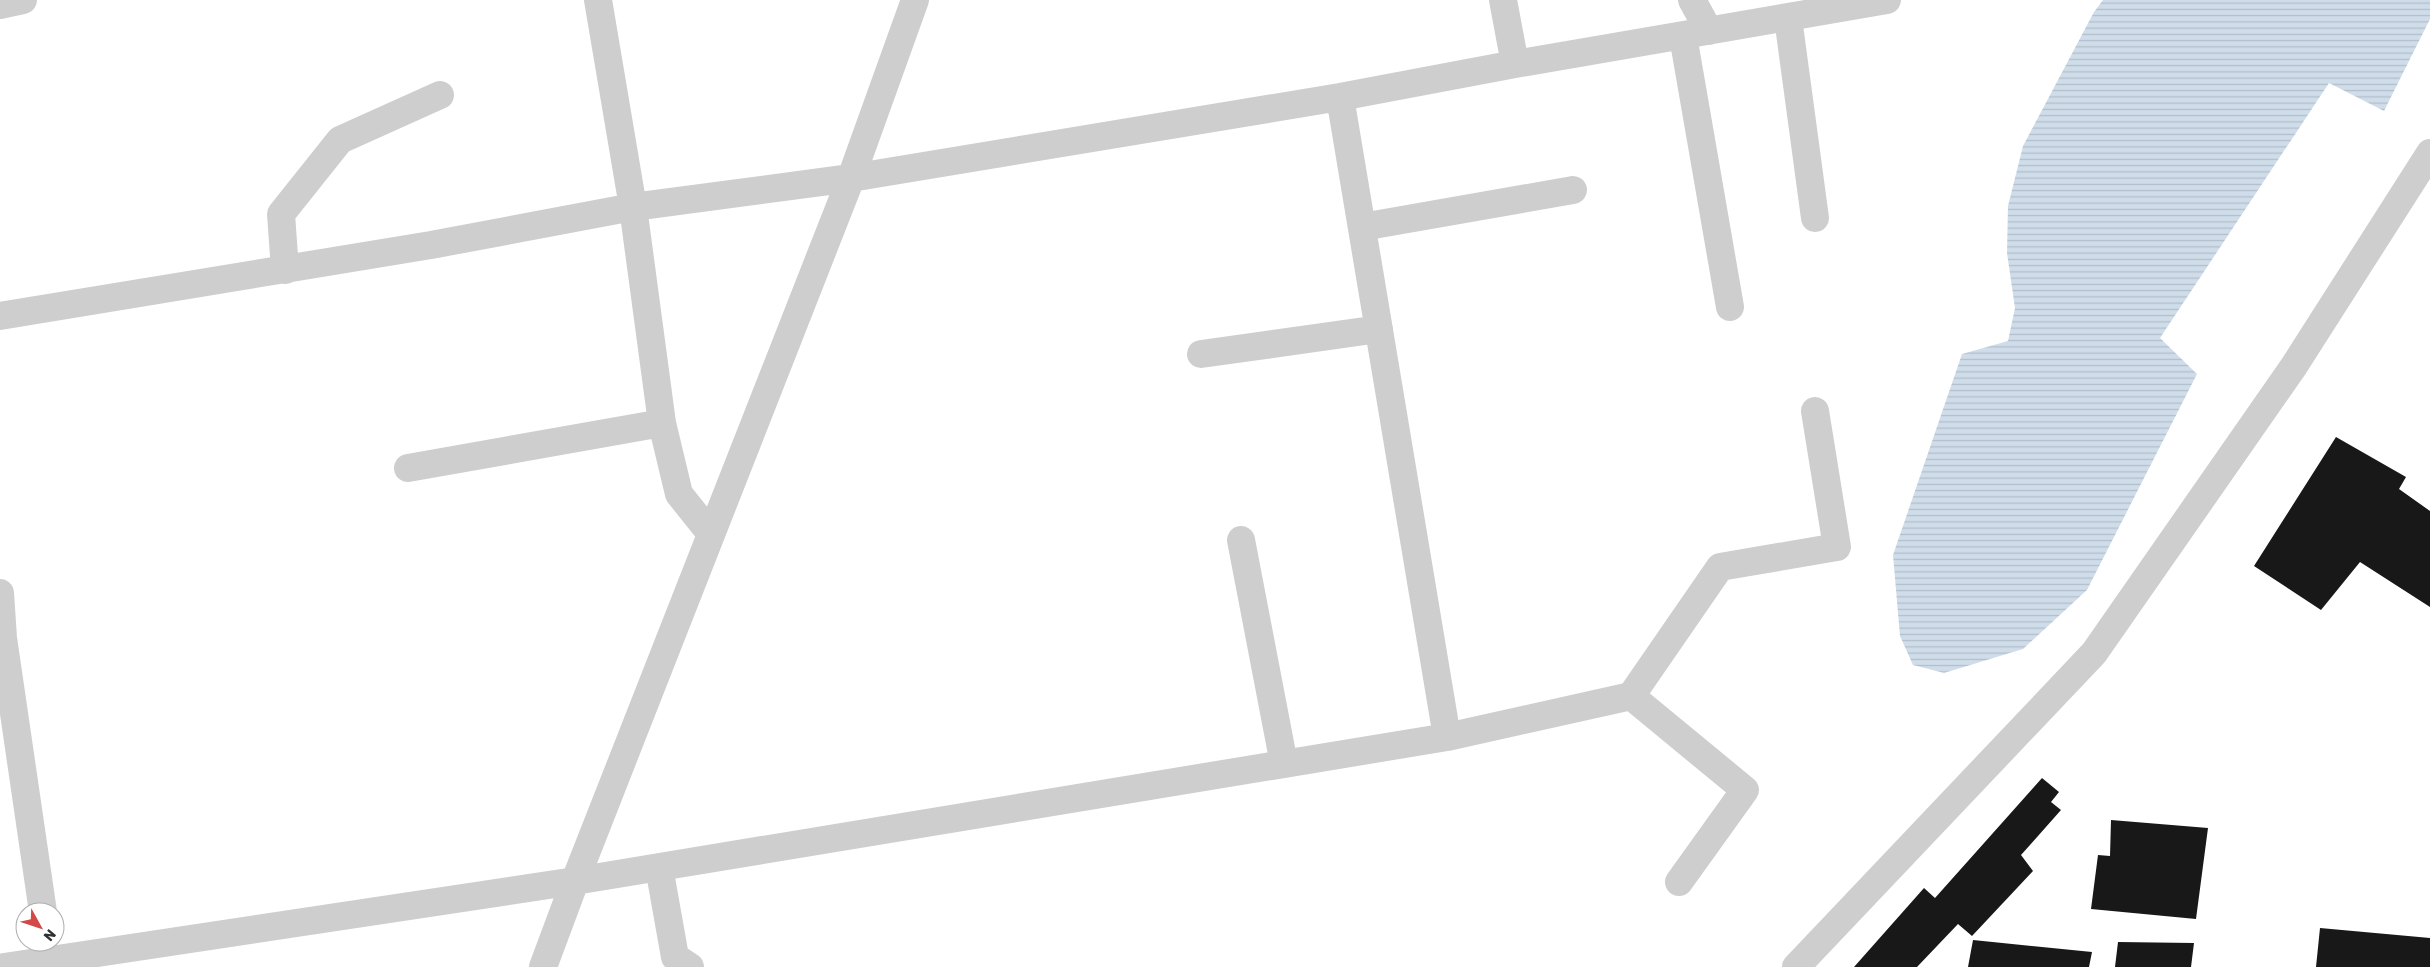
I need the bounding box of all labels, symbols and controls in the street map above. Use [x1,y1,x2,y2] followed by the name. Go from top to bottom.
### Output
[15,902,65,952] north arrow
[40,926,59,944] text: N

